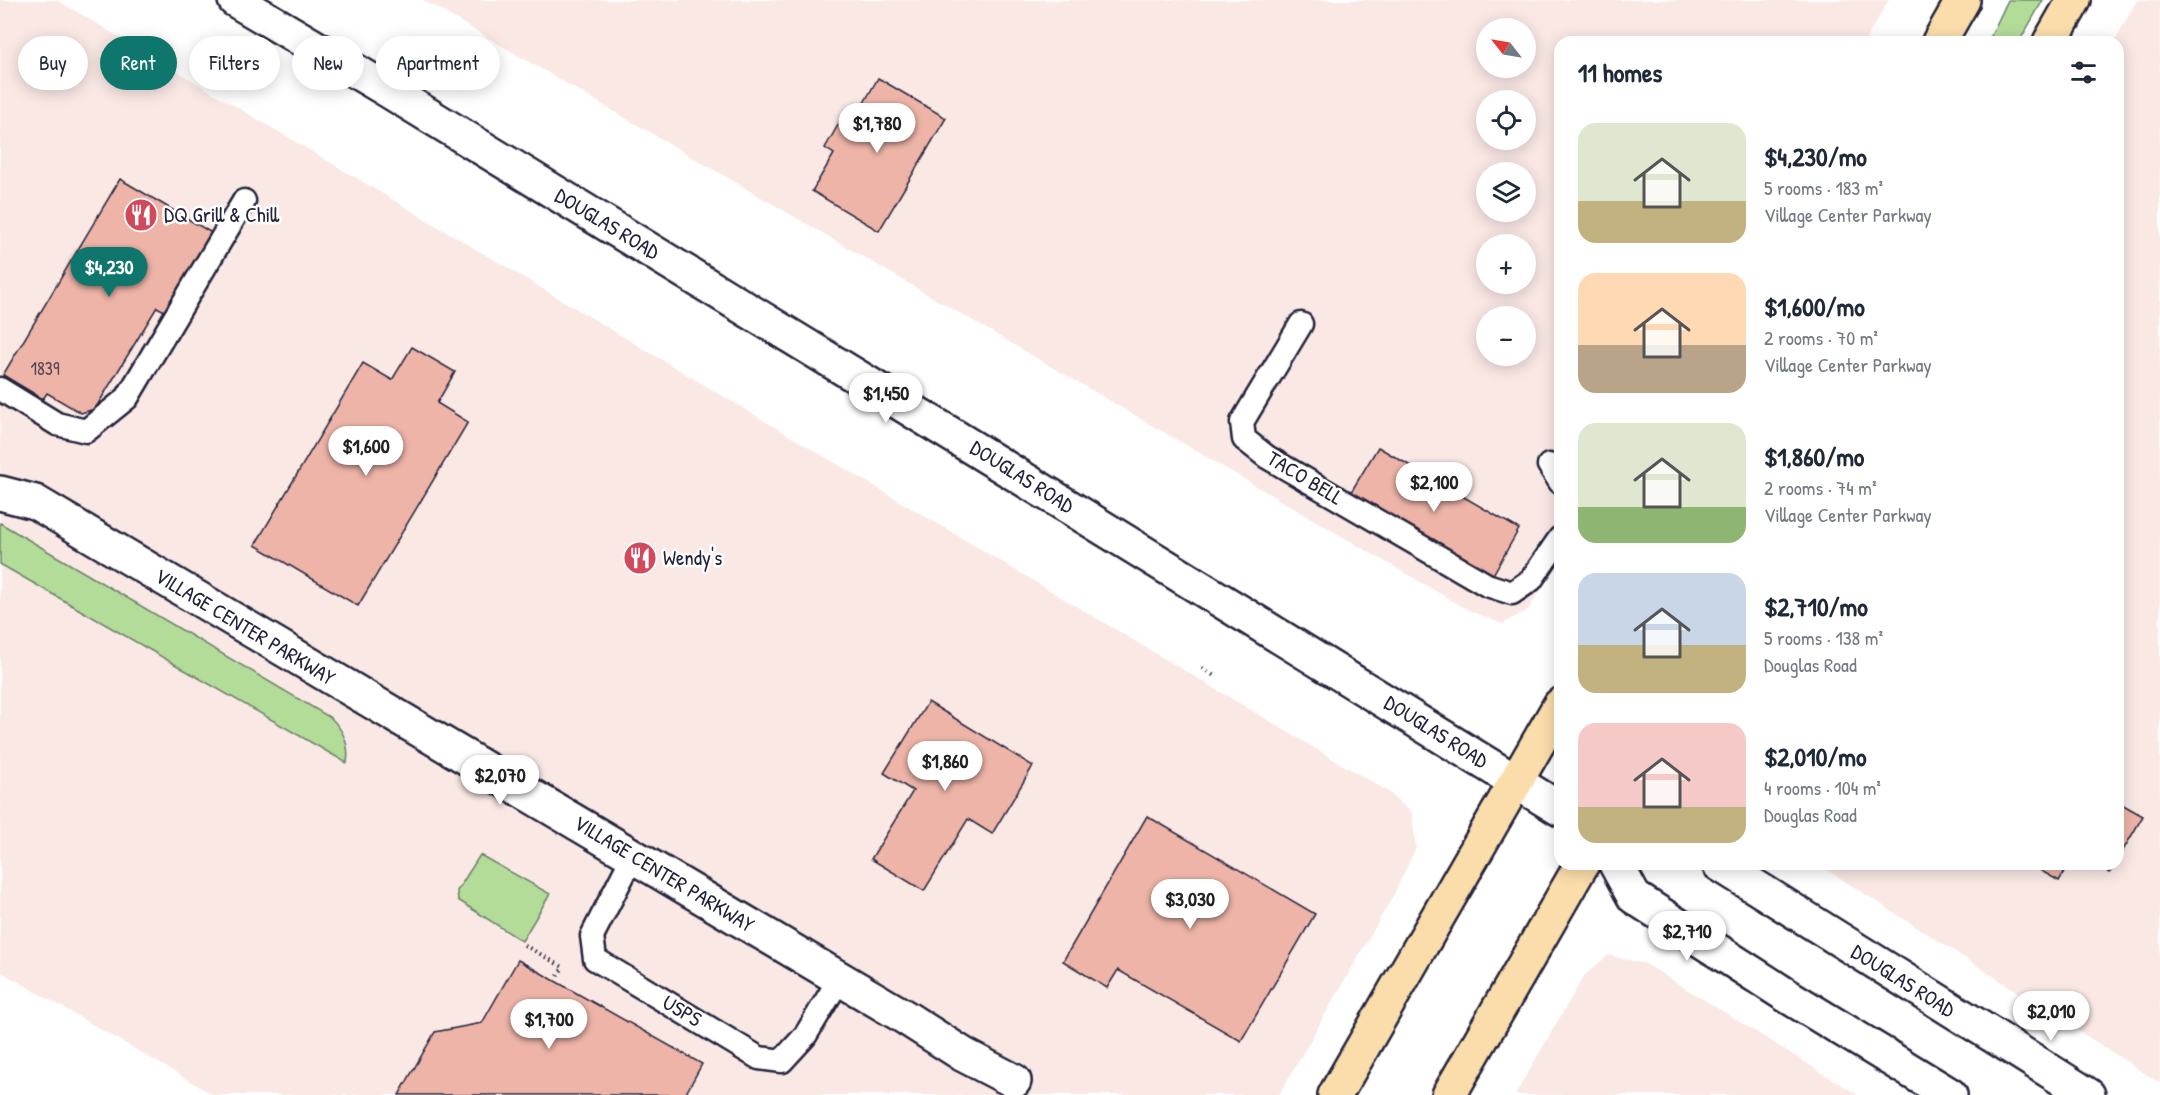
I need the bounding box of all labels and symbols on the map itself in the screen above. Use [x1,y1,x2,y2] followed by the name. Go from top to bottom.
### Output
[1476,18,1536,78] north arrow
[828,103,926,154] pin: $1,780
[550,181,665,266] street label: DOUGLAS ROAD
[123,197,159,233] restaurant icon: DQ Grill & Chill
[164,200,280,229] place label: DQ Grill & Chill
[60,247,158,298] pin: $4,230
[31,356,60,381] house number: 1839
[837,373,935,424] pin: $1,450
[317,426,415,477] pin: $1,600
[965,433,1080,520] street label: DOUGLAS ROAD
[1262,444,1349,512] street label: TACO BELL
[1385,462,1483,513] pin: $2,100
[622,540,658,576] restaurant icon: Wendy's
[663,543,722,572] place label: Wendy's
[150,561,341,692] street label: VILLAGE CENTER PARKWAY
[1379,688,1494,775] street label: DOUGLAS ROAD
[896,741,994,792] pin: $1,860
[451,755,549,806] pin: $2,070
[569,808,760,939] street label: VILLAGE CENTER PARKWAY
[1141,879,1239,930] pin: $3,030
[1638,911,1736,962] pin: $2,710
[1846,937,1961,1024] street label: DOUGLAS ROAD
[657,988,708,1034] street label: USPS
[2002,991,2100,1042] pin: $2,010
[500,999,598,1050] pin: $1,700

